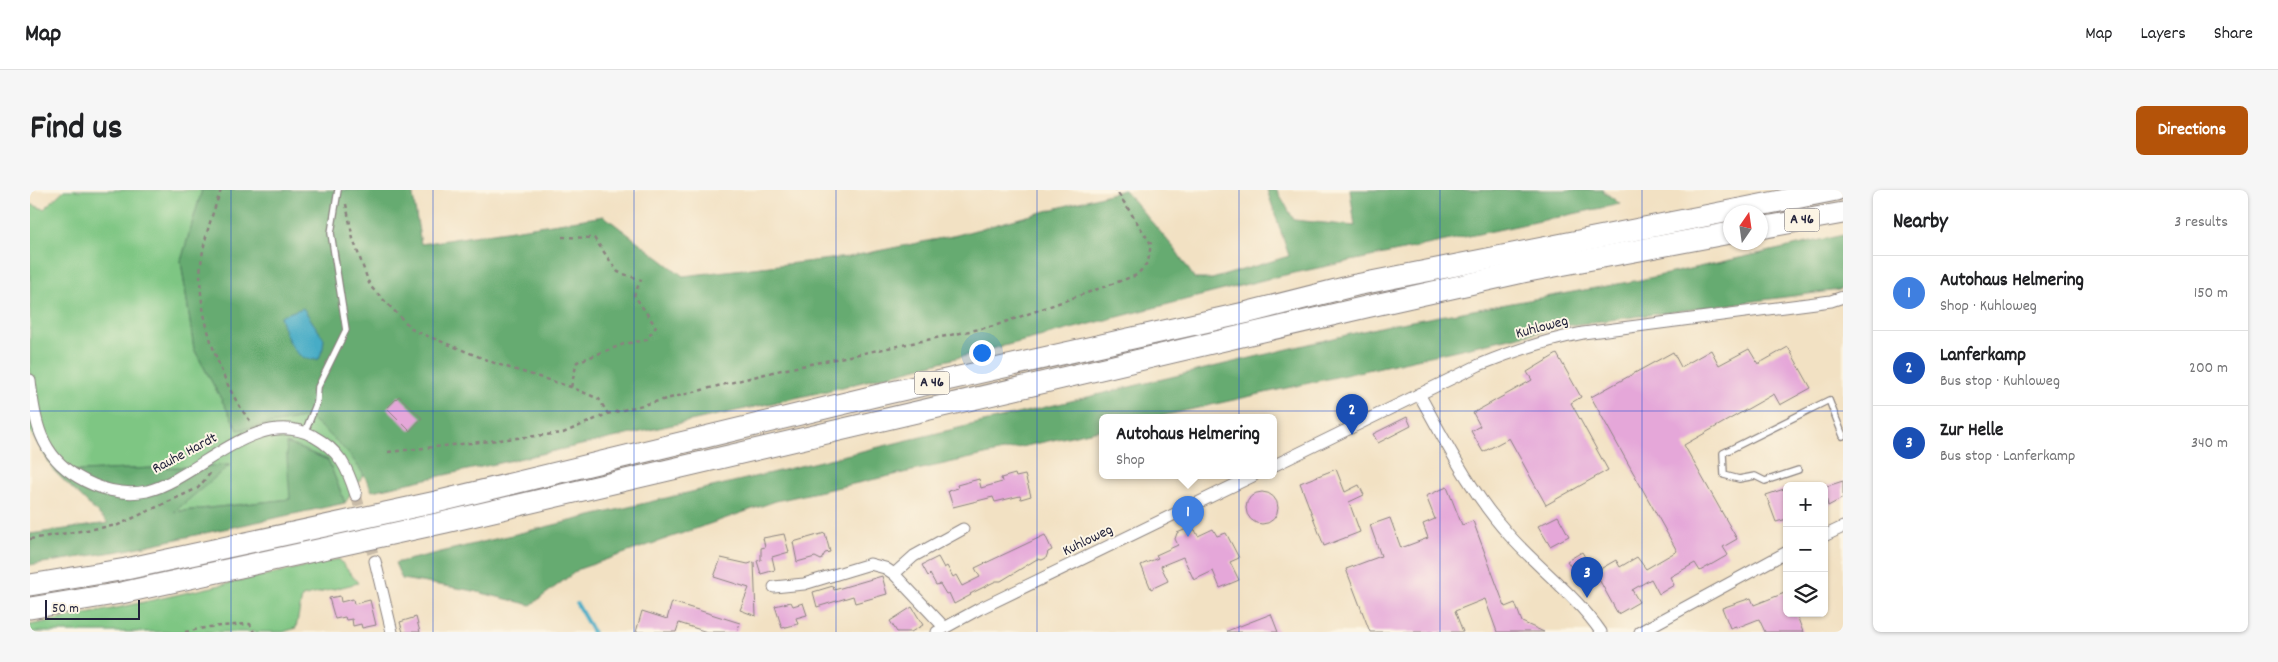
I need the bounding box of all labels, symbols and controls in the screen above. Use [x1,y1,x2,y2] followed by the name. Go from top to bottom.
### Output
[25,18,61,52] text: Map
[2085,22,2112,47] text: Map
[2140,22,2186,47] text: Layers
[2214,22,2253,47] text: Share
[30,105,122,155] text: Find us
[2136,106,2248,155] button: Directions
[1723,205,1768,250] north arrow
[1784,208,1820,232] road number: A 46
[1893,208,1948,238] text: Nearby
[2174,211,2228,234] text: 3 results
[1940,268,2084,295] text: Autohaus Helmering
[1907,282,1911,305] text: 1
[2194,282,2228,305] text: 150 m
[1940,295,2037,318] text: Shop · Kuhloweg
[1513,310,1571,346] street label: Kuhloweg
[969,340,995,366] your location
[1940,343,2026,370] text: Lanferkamp
[1906,357,1913,380] text: 2
[2189,357,2228,380] text: 200 m
[1940,370,2060,393] text: Bus stop · Kuhloweg
[914,372,950,394] road number: A 46
[1336,394,1368,435] pin: 2
[1099,414,1277,479] popup
[1940,418,2003,445] text: Zur Helle
[1116,422,1260,449] text: Autohaus Helmering
[149,428,222,480] street label: Rauhe Hardt
[1905,432,1913,455] text: 3
[2191,432,2228,455] text: 340 m
[1940,445,2076,468] text: Bus stop · Lanferkamp
[1116,449,1145,472] text: Shop
[1783,482,1828,617] map controls
[1783,482,1828,527] button: +
[1172,496,1204,537] pin: 1
[1059,519,1117,563] street label: Kuhloweg
[1783,527,1828,572] button: −
[1571,557,1603,598] pin: 3
[1783,572,1828,617] button: layers
[45,597,140,620] scale bar
[52,599,79,619] text: 50 m

